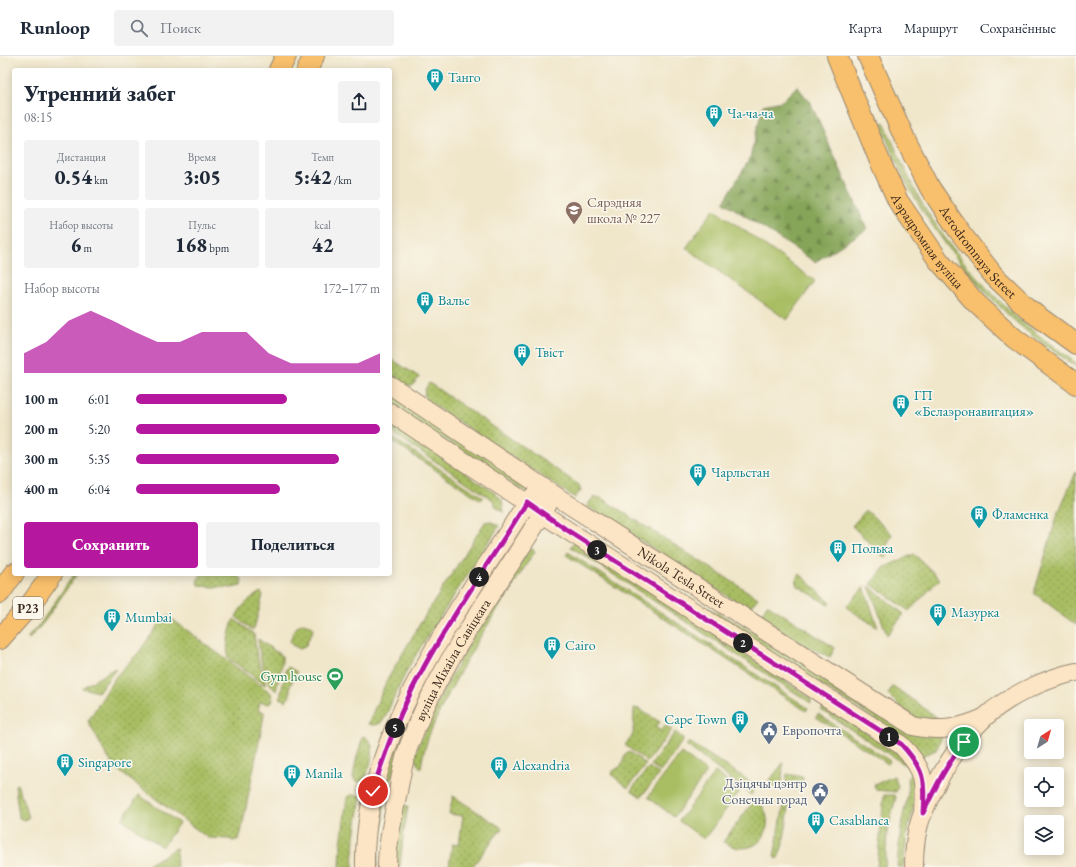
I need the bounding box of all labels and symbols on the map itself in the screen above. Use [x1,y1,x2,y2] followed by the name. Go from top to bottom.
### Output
[425,67,445,92] building icon: Танго
[448,68,481,86] place label: Танго
[704,103,724,128] building icon: Ча-ча-ча
[727,104,774,122] place label: Ча-ча-ча
[886,190,968,293] street label: Аэрадромная вуліца
[587,193,660,227] place label: Сярэдняя школа № 227
[564,200,584,225] school or university icon: Сярэдняя школа № 227
[935,201,1021,303] street label: Aerodromnaya Street
[415,290,435,315] building icon: Вальс
[438,291,470,309] place label: Вальс
[512,342,532,367] building icon: Твіст
[535,343,564,361] place label: Твіст
[914,386,1034,420] place label: ГП «Белаэронавигация»
[891,393,911,418] building icon: ГП «Белаэронавигация»
[688,462,708,487] building icon: Чарльстан
[711,463,770,481] place label: Чарльстан
[969,504,989,529] building icon: Фламенка
[992,505,1049,523] place label: Фламенка
[828,538,848,563] building icon: Полька
[851,539,894,557] place label: Полька
[587,540,607,560] pin: 3
[634,542,729,612] street label: Nikola Tesla Street
[469,567,489,587] pin: 4
[411,595,495,724] street label: вуліца Міхаіла Савіцкага
[13,597,43,619] road number: Р23
[928,602,948,627] building icon: Мазурка
[951,603,1000,621] place label: Мазурка
[102,607,122,632] building icon: Mumbai
[125,608,172,626] place label: Mumbai
[733,633,753,653] pin: 2
[542,635,562,660] building icon: Cairo
[565,636,596,654] place label: Cairo
[325,666,345,691] sports icon: Gym house
[260,667,323,685] place label: Gym house
[730,709,750,734] building icon: Cape Town
[664,710,728,728] place label: Cape Town
[385,718,405,738] pin: 5
[1024,719,1064,759] north arrow
[759,720,779,745] public building icon: Европочта
[782,721,842,739] place label: Европочта
[947,725,981,759] pin
[879,727,899,747] pin: 1
[55,752,75,777] building icon: Singapore
[78,753,132,771] place label: Singapore
[489,755,509,780] building icon: Alexandria
[511,756,570,774] place label: Alexandria
[282,763,302,788] building icon: Manila
[305,764,343,782] place label: Manila
[356,774,390,808] pin
[722,774,808,808] place label: Дзіцячы цэнтр Сонечны горад
[810,781,830,806] public building icon: Дзіцячы цэнтр Сонечны горад
[806,810,826,835] building icon: Casablanca
[829,811,889,829] place label: Casablanca

